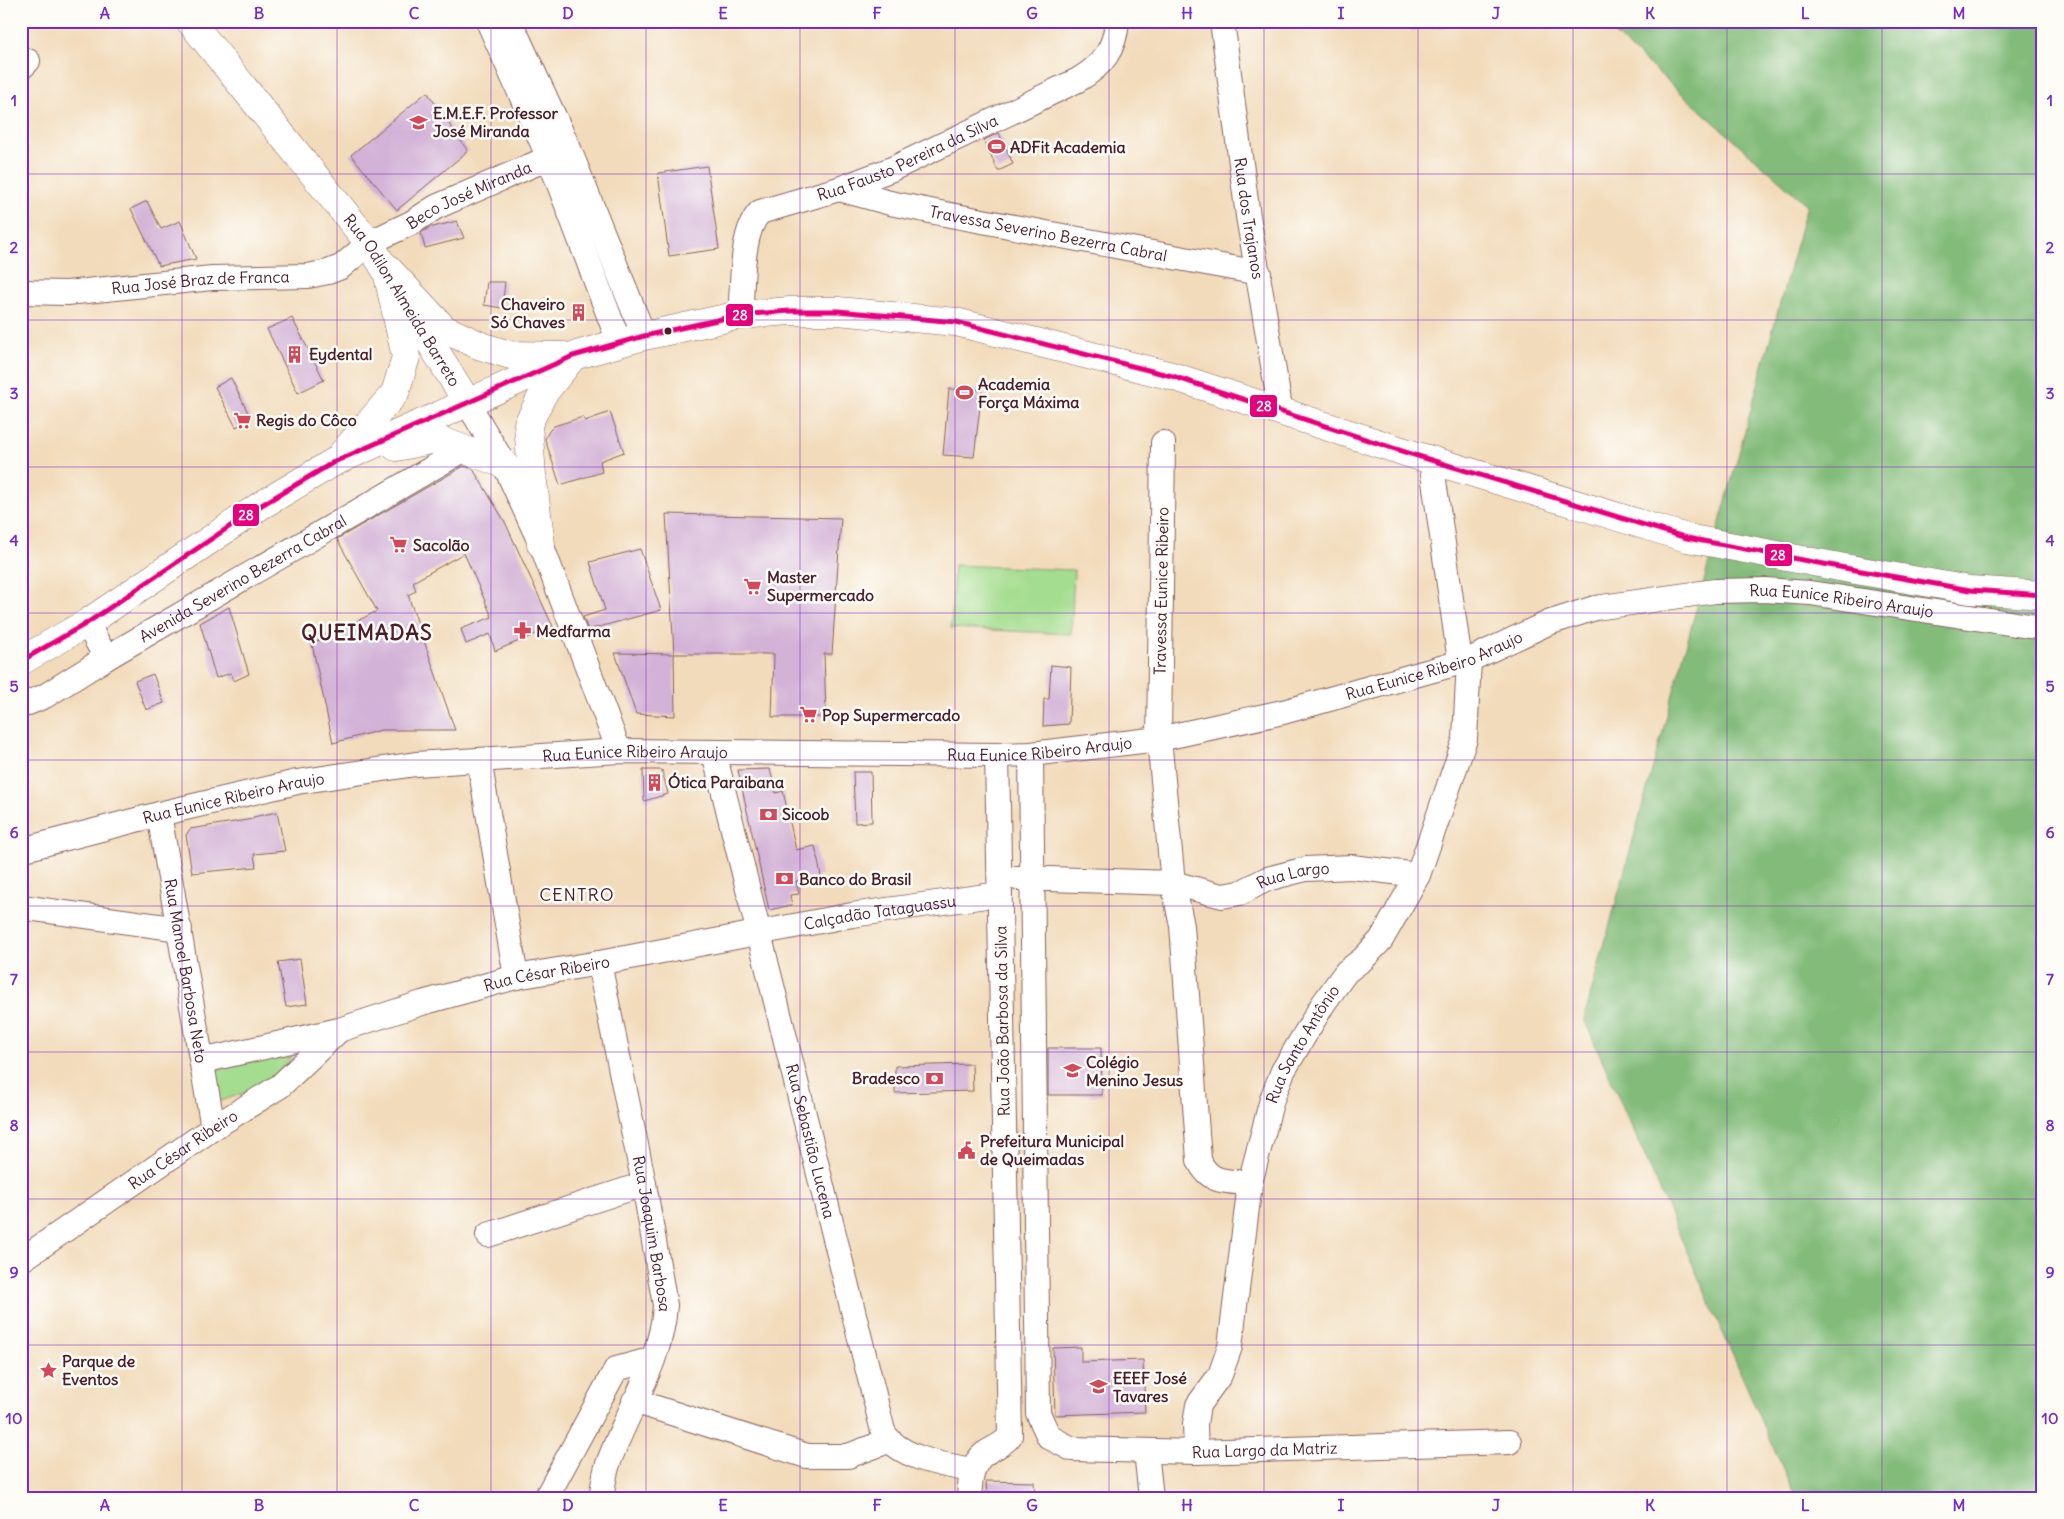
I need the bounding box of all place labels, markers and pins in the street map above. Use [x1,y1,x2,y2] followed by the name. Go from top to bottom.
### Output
[433,103,558,141] place label: E.M.E.F. Professor José Miranda
[409,112,429,132] school or university icon: E.M.E.F. Professor José Miranda
[986,137,1006,157] sports icon: ADFit Academia
[1010,137,1126,157] place label: ADFit Academia
[491,294,565,332] place label: Chaveiro Só Chaves
[569,303,589,323] building icon: Chaveiro Só Chaves
[663,326,673,336] unlabelled marker
[285,344,305,364] building icon: Eydental
[309,344,372,365] place label: Eydental
[978,374,1079,413] place label: Academia Força Máxima
[954,383,974,403] sports icon: Academia Força Máxima
[232,410,252,430] supermarket icon: Regis do Côco
[256,410,357,431] place label: Regis do Côco
[389,535,409,555] supermarket icon: Sacolão
[413,535,470,555] place label: Sacolão
[767,567,874,606] place label: Master Supermercado
[743,576,763,596] supermarket icon: Master Supermercado
[512,621,532,641] pharmacy icon: Medfarma
[536,621,611,641] place label: Medfarma
[798,705,818,725] supermarket icon: Pop Supermercado
[822,705,960,726] place label: Pop Supermercado
[644,772,664,792] building icon: Ótica Paraibana
[668,772,784,792] place label: Ótica Paraibana
[758,804,778,824] bank icon: Sicoob
[782,804,829,824] place label: Sicoob
[775,869,795,889] bank icon: Banco do Brasil
[799,869,911,889] place label: Banco do Brasil
[1086,1052,1183,1090] place label: Colégio Menino Jesus
[1062,1061,1082,1081] school or university icon: Colégio Menino Jesus
[852,1068,920,1088] place label: Bradesco
[924,1068,944,1088] bank icon: Bradesco
[980,1131,1124,1169] place label: Prefeitura Municipal de Queimadas
[956,1140,976,1160] public building icon: Prefeitura Municipal de Queimadas
[62,1351,136,1389] place label: Parque de Eventos
[38,1360,58,1380] place icon: Parque de Eventos
[1113,1368,1187,1406] place label: EEEF José Tavares
[1089,1377,1109,1397] school or university icon: EEEF José Tavares

